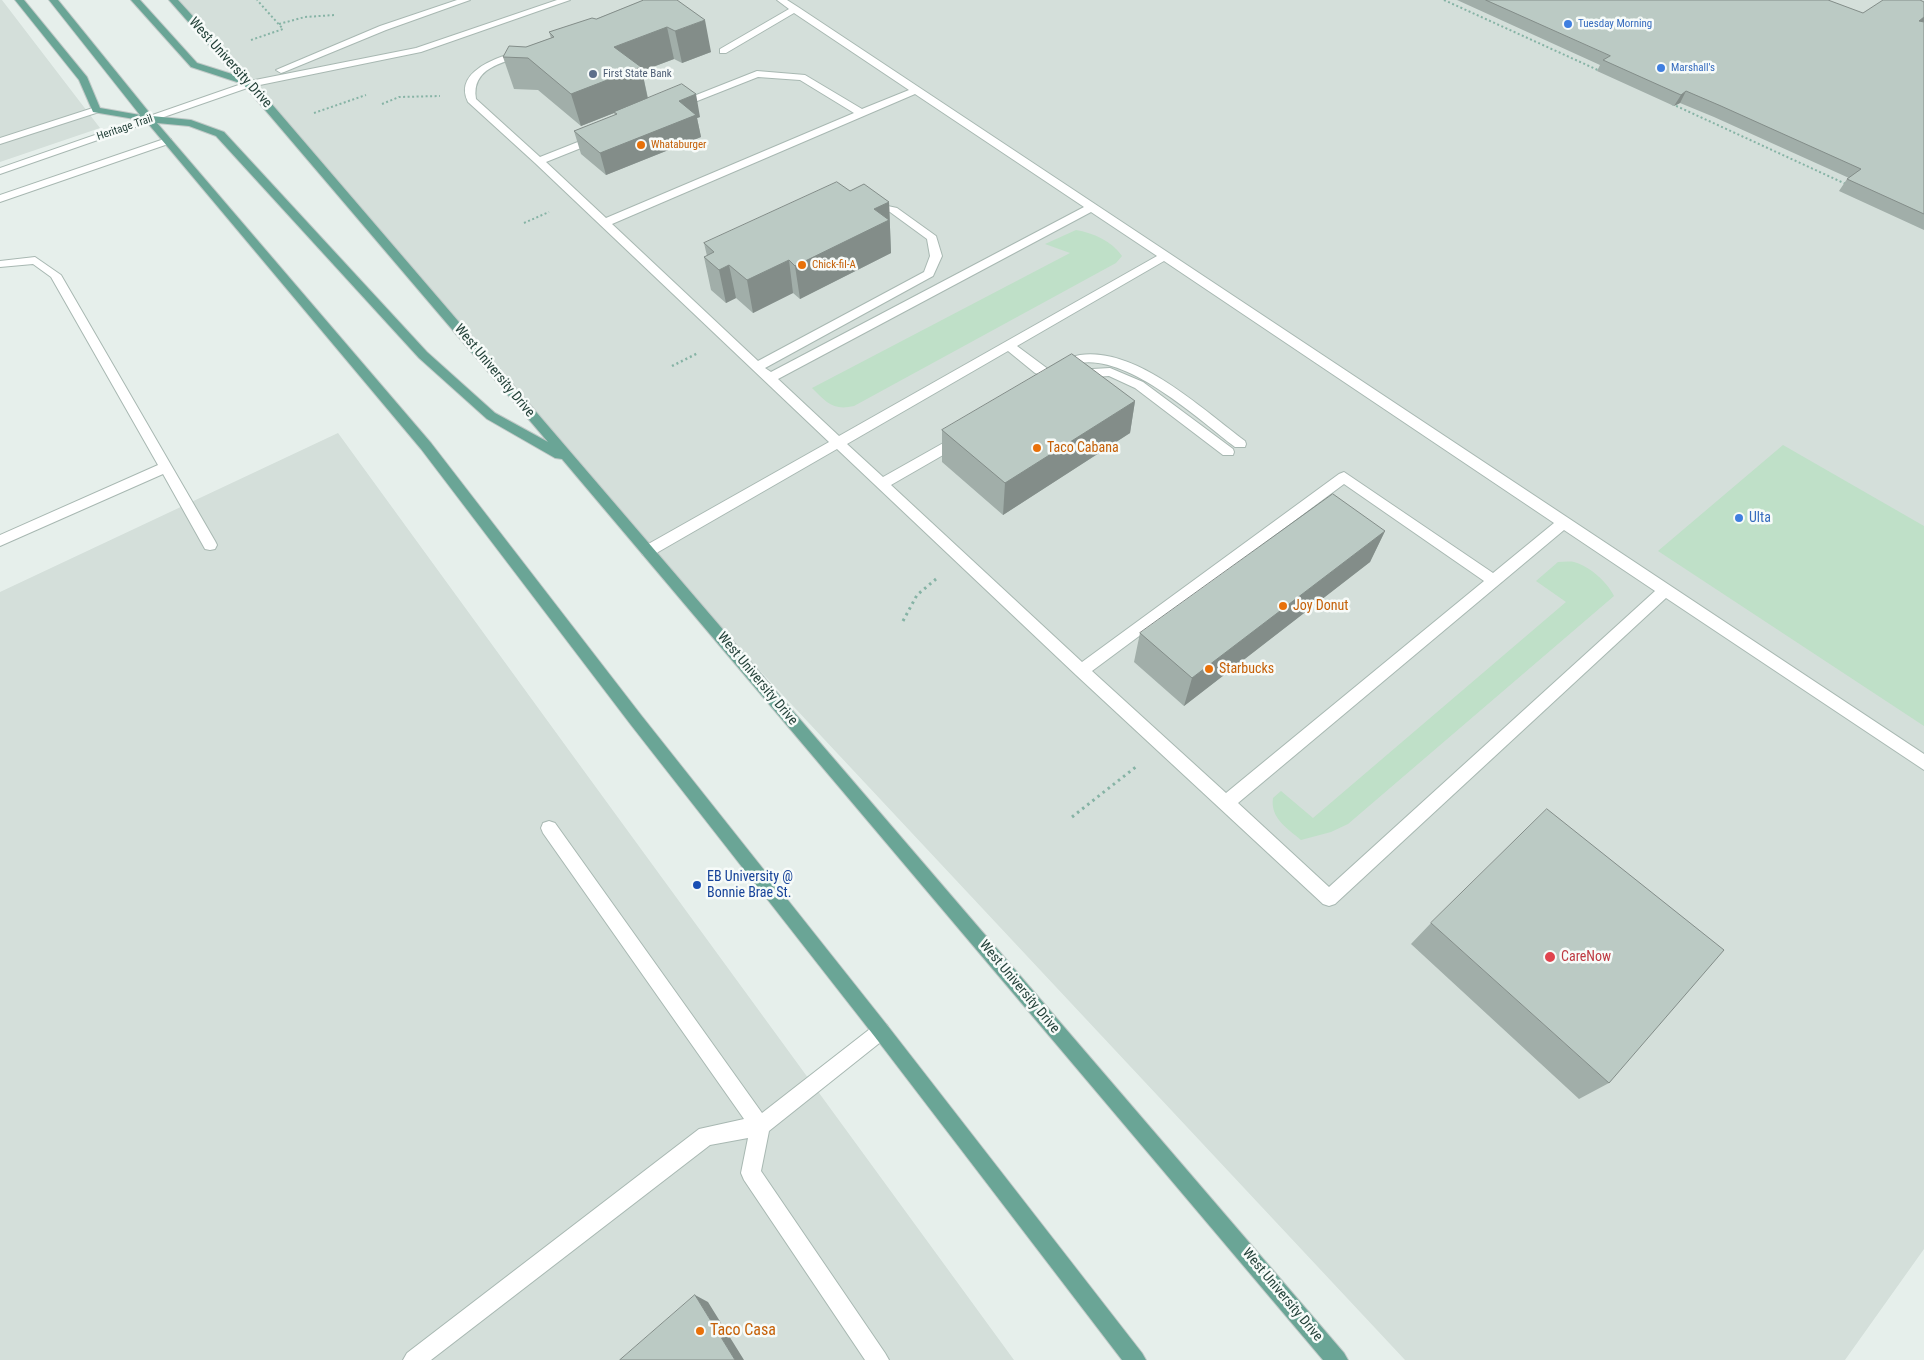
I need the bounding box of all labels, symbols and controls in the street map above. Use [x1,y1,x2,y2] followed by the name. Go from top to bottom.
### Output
[185,14,275,112] street label: West University Drive
[1578,17,1652,31] place label: Tuesday Morning
[1562,18,1574,30] marker: Tuesday Morning
[1671,61,1715,75] place label: Marshall's
[1655,62,1667,74] marker: Marshall's
[603,67,672,81] place label: First State Bank
[587,68,599,80] marker: First State Bank
[95,112,155,144] street label: Heritage Trail
[651,138,706,152] place label: Whataburger
[635,139,647,151] marker: Whataburger
[812,258,856,272] place label: Chick-fil-A
[796,259,808,271] marker: Chick-fil-A
[450,321,538,421] street label: West University Drive
[1047,440,1119,456] place label: Taco Cabana
[1031,442,1043,454] marker: Taco Cabana
[1749,510,1771,526] place label: Ulta
[1733,512,1745,524] marker: Ulta
[1293,598,1348,614] place label: Joy Donut
[1277,600,1289,612] marker: Joy Donut
[713,629,801,729] street label: West University Drive
[1219,661,1274,677] place label: Starbucks
[1203,663,1215,675] marker: Starbucks
[707,869,793,902] place label: EB University @ Bonnie Brae St.
[691,879,703,891] marker: EB University @ Bonnie Brae St.
[975,937,1063,1037] street label: West University Drive
[1561,949,1611,965] place label: CareNow
[1543,950,1557,964] marker: CareNow
[1238,1245,1326,1345] street label: West University Drive
[710,1321,776,1341] place label: Taco Casa
[694,1325,706,1337] marker: Taco Casa

